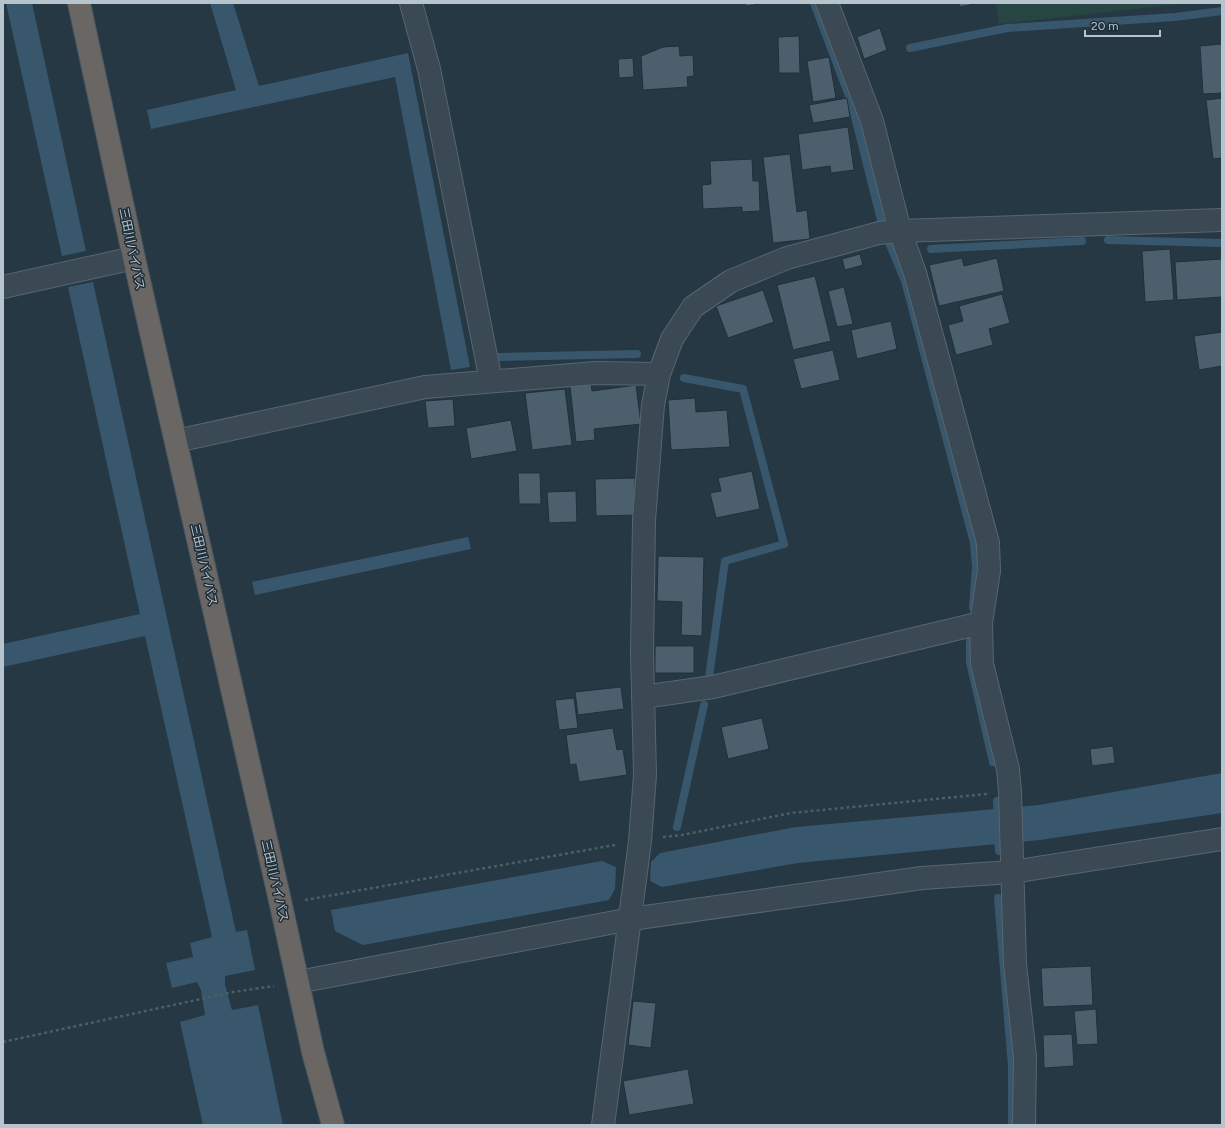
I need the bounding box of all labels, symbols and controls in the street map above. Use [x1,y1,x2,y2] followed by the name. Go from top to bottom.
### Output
[1085,12,1160,38] scale bar
[1091,19,1119,33] text: 20 m
[116,207,148,291] street label: 三田川バイパス
[188,523,220,607] street label: 三田川バイパス
[259,839,291,923] street label: 三田川バイパス

